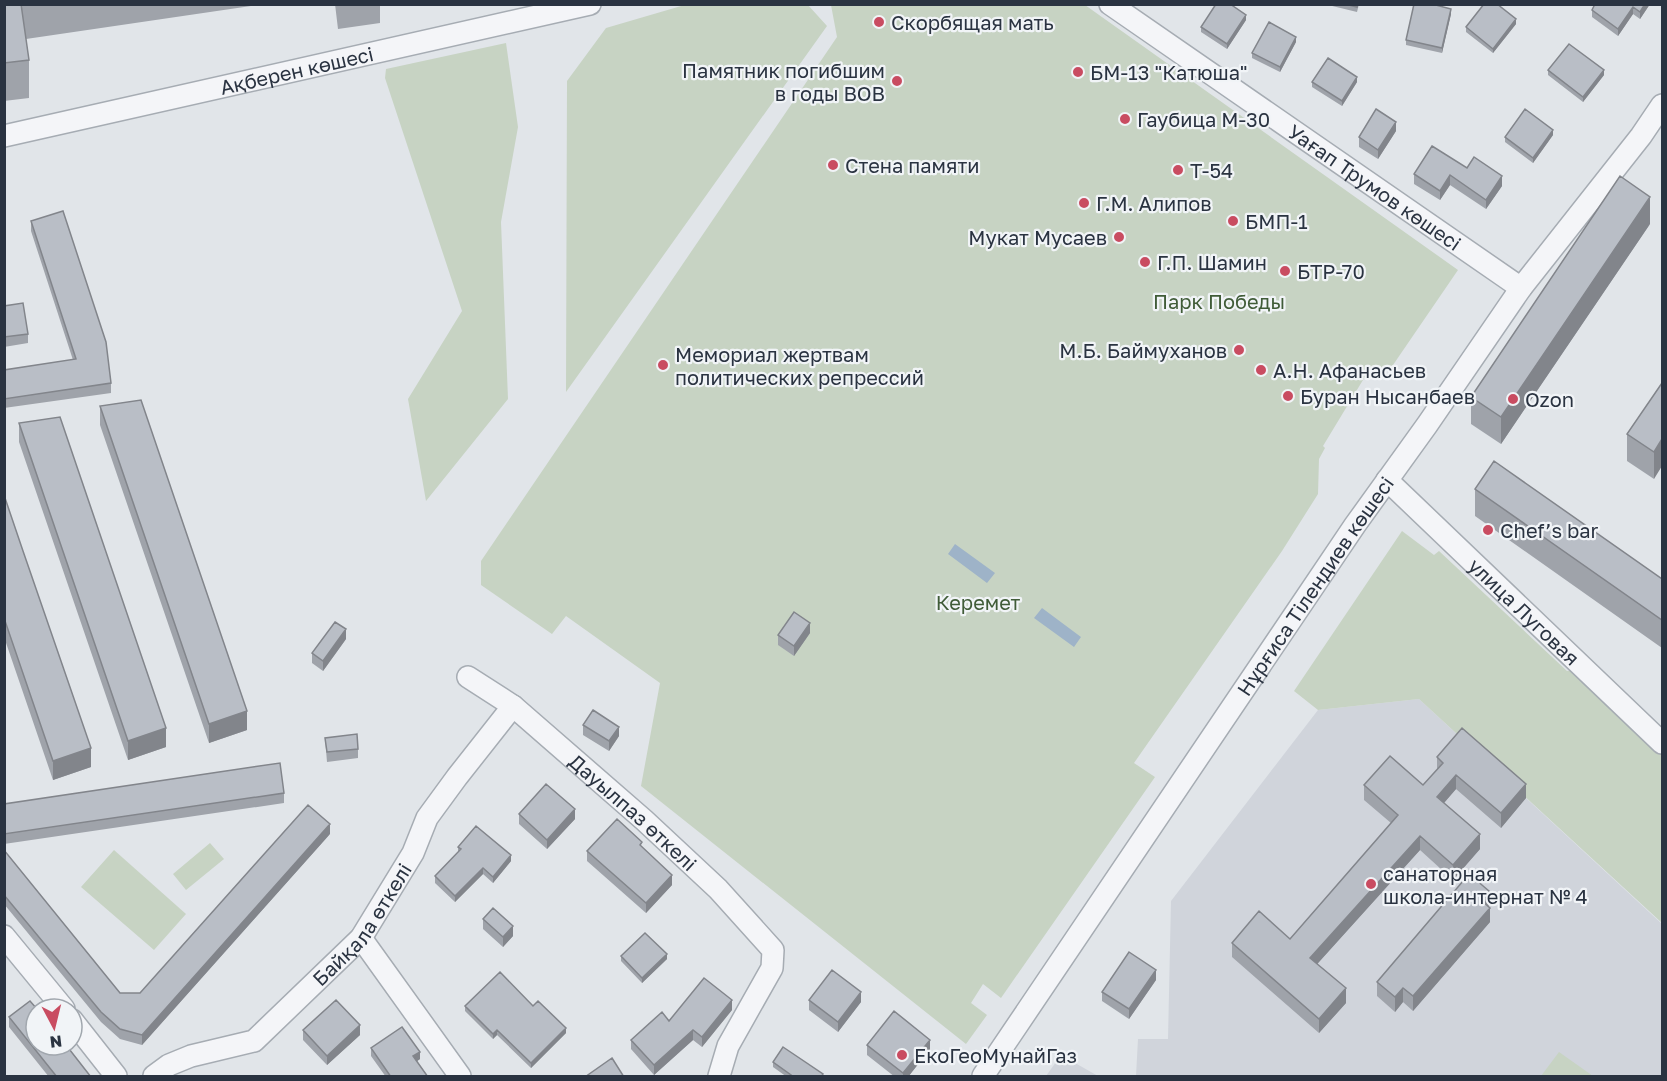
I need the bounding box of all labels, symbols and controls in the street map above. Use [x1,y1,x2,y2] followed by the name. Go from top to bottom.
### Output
[891,10,1054,34] place label: Скорбящая мать
[872,15,886,29] marker: Скорбящая мать
[218,41,376,99] street label: Ақберен көшесі
[682,58,885,105] place label: Памятник погибшим в годы ВОВ
[1090,60,1248,84] place label: БМ-13 "Катюша"
[1071,65,1085,79] marker: БМ-13 "Катюша"
[890,74,904,88] marker: Памятник погибшим в годы ВОВ
[1137,107,1270,131] place label: Гаубица М-30
[1118,112,1132,126] marker: Гаубица М-30
[1284,119,1466,255] street label: Уағап Трумов көшесі
[845,153,979,177] place label: Стена памяти
[826,158,840,172] marker: Стена памяти
[1190,158,1233,182] place label: Т-54
[1171,163,1185,177] marker: Т-54
[1096,191,1212,215] place label: Г.М. Алипов
[1077,196,1091,210] marker: Г.М. Алипов
[1245,209,1308,233] place label: БМП-1
[1226,214,1240,228] marker: БМП-1
[968,225,1107,249] place label: Мукат Мусаев
[1112,230,1126,244] marker: Мукат Мусаев
[1157,250,1267,274] place label: Г.П. Шамин
[1138,255,1152,269] marker: Г.П. Шамин
[1297,259,1365,283] place label: БТР-70
[1278,264,1292,278] marker: БТР-70
[1153,289,1285,313] park label: Парк Победы
[1059,338,1227,362] place label: М.Б. Баймуханов
[675,342,924,389] place label: Мемориал жертвам политических репрессий
[1232,343,1246,357] marker: М.Б. Баймуханов
[656,358,670,372] marker: Мемориал жертвам политических репрессий
[1273,358,1426,382] place label: А.Н. Афанасьев
[1254,363,1268,377] marker: А.Н. Афанасьев
[1300,384,1475,408] place label: Буран Нысанбаев
[1525,387,1574,411] place label: Ozon
[1281,389,1295,403] marker: Буран Нысанбаев
[1506,392,1520,406] marker: Ozon
[1231,471,1398,700] street label: Нұрғиса Тілендиев көшесі
[1500,518,1599,542] place label: Chef’s bar
[1481,523,1495,537] marker: Chef’s bar
[1464,553,1585,670] street label: улица Луговая
[936,590,1021,614] park label: Керемет
[565,749,702,875] street label: Дауылпаз өткелі
[307,859,416,990] street label: Байқала өткелі
[1383,861,1588,908] place label: санаторная школа-интернат № 4
[1364,877,1378,891] marker: санаторная школа-интернат № 4
[24,997,84,1057] north arrow
[49,1031,63,1053] text: N
[914,1043,1077,1067] place label: ЕкоГеоМунайГаз
[895,1048,909,1062] marker: ЕкоГеоМунайГаз

